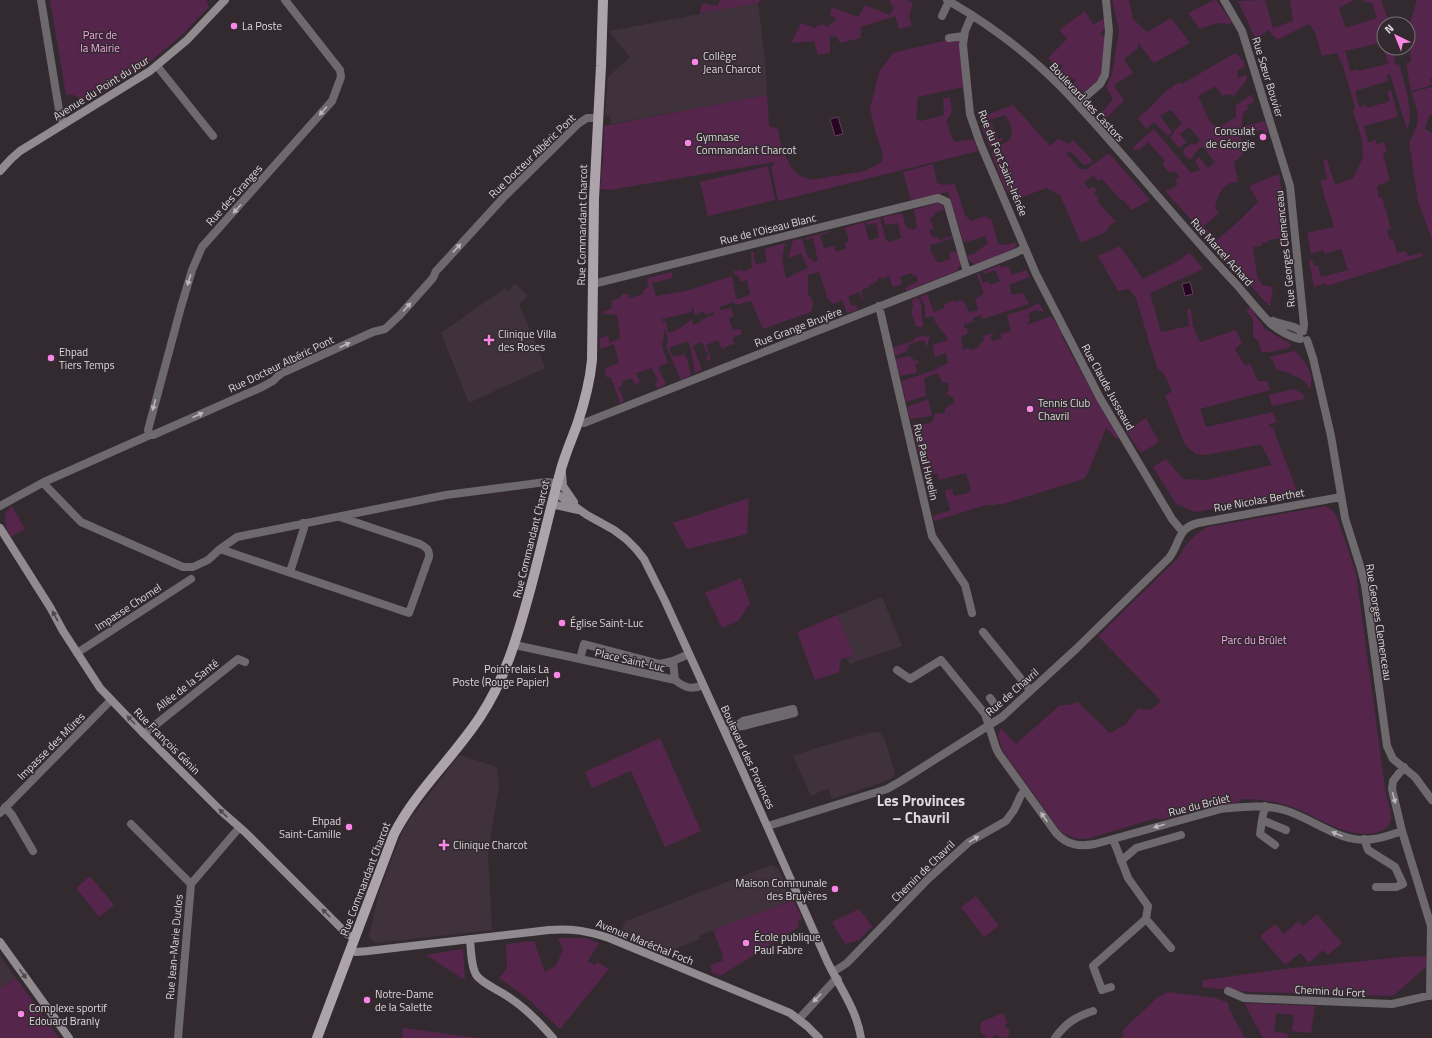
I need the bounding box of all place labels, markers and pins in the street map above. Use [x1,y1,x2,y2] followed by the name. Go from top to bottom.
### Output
[242,18,282,34] place label: La Poste
[229,21,239,31] marker: La Poste
[703,48,761,77] place label: Collège Jean Charcot
[690,57,700,67] marker: Collège Jean Charcot
[1206,123,1255,152] place label: Consulat de Géorgie
[696,129,797,158] place label: Gymnase Commandant Charcot
[1258,132,1268,142] marker: Consulat de Géorgie
[683,138,693,148] marker: Gymnase Commandant Charcot
[498,326,557,355] place label: Clinique Villa des Roses
[483,334,495,346] marker: Clinique Villa des Roses
[59,344,115,373] place label: Ehpad Tiers Temps
[46,353,56,363] marker: Ehpad Tiers Temps
[1038,395,1090,424] place label: Tennis Club Chavril
[1025,404,1035,414] marker: Tennis Club Chavril
[570,615,644,631] place label: Église Saint-Luc
[557,618,567,628] marker: Église Saint-Luc
[452,661,549,690] place label: Point relais La Poste (Rouge Papier)
[552,670,562,680] marker: Point relais La Poste (Rouge Papier)
[279,813,341,842] place label: Ehpad Saint-Camille
[344,822,354,832] marker: Ehpad Saint-Camille
[453,837,527,853] place label: Clinique Charcot
[438,839,450,851] marker: Clinique Charcot
[735,875,827,904] place label: Maison Communale des Bruyères
[830,884,840,894] marker: Maison Communale des Bruyères
[754,929,821,958] place label: École publique Paul Fabre
[741,938,751,948] marker: École publique Paul Fabre
[375,986,434,1015] place label: Notre-Dame de la Salette
[362,995,372,1005] marker: Notre-Dame de la Salette
[29,1000,107,1029] place label: Complexe sportif Edouard Branly
[16,1009,26,1019] marker: Complexe sportif Edouard Branly

